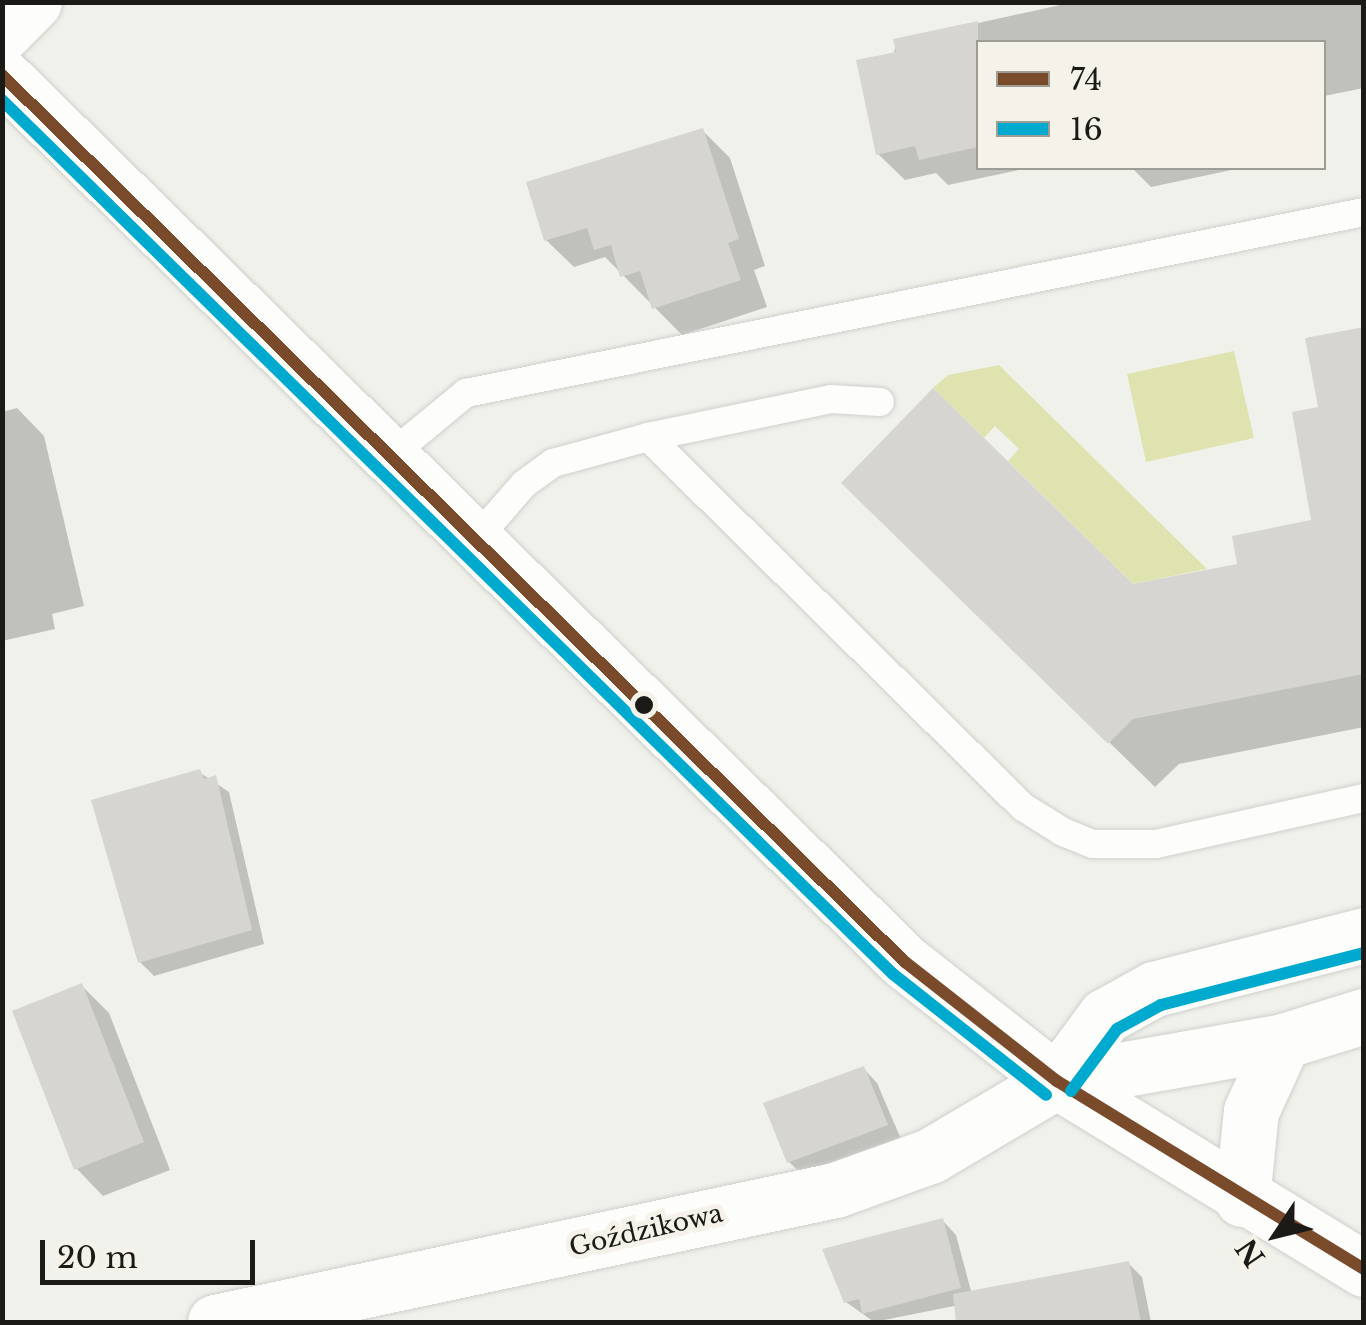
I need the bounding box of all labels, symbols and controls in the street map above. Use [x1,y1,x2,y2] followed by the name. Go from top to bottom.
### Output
[976,40,1326,170] legend
[1070,61,1102,98] text: 74
[1070,111,1103,148] text: 16
[634,695,654,715] unlabelled marker
[1226,1185,1326,1285] north arrow
[566,1199,726,1263] street label: Goździkowa
[45,1220,260,1282] scale bar
[1229,1232,1273,1273] text: N
[57,1239,138,1276] text: 20 m

